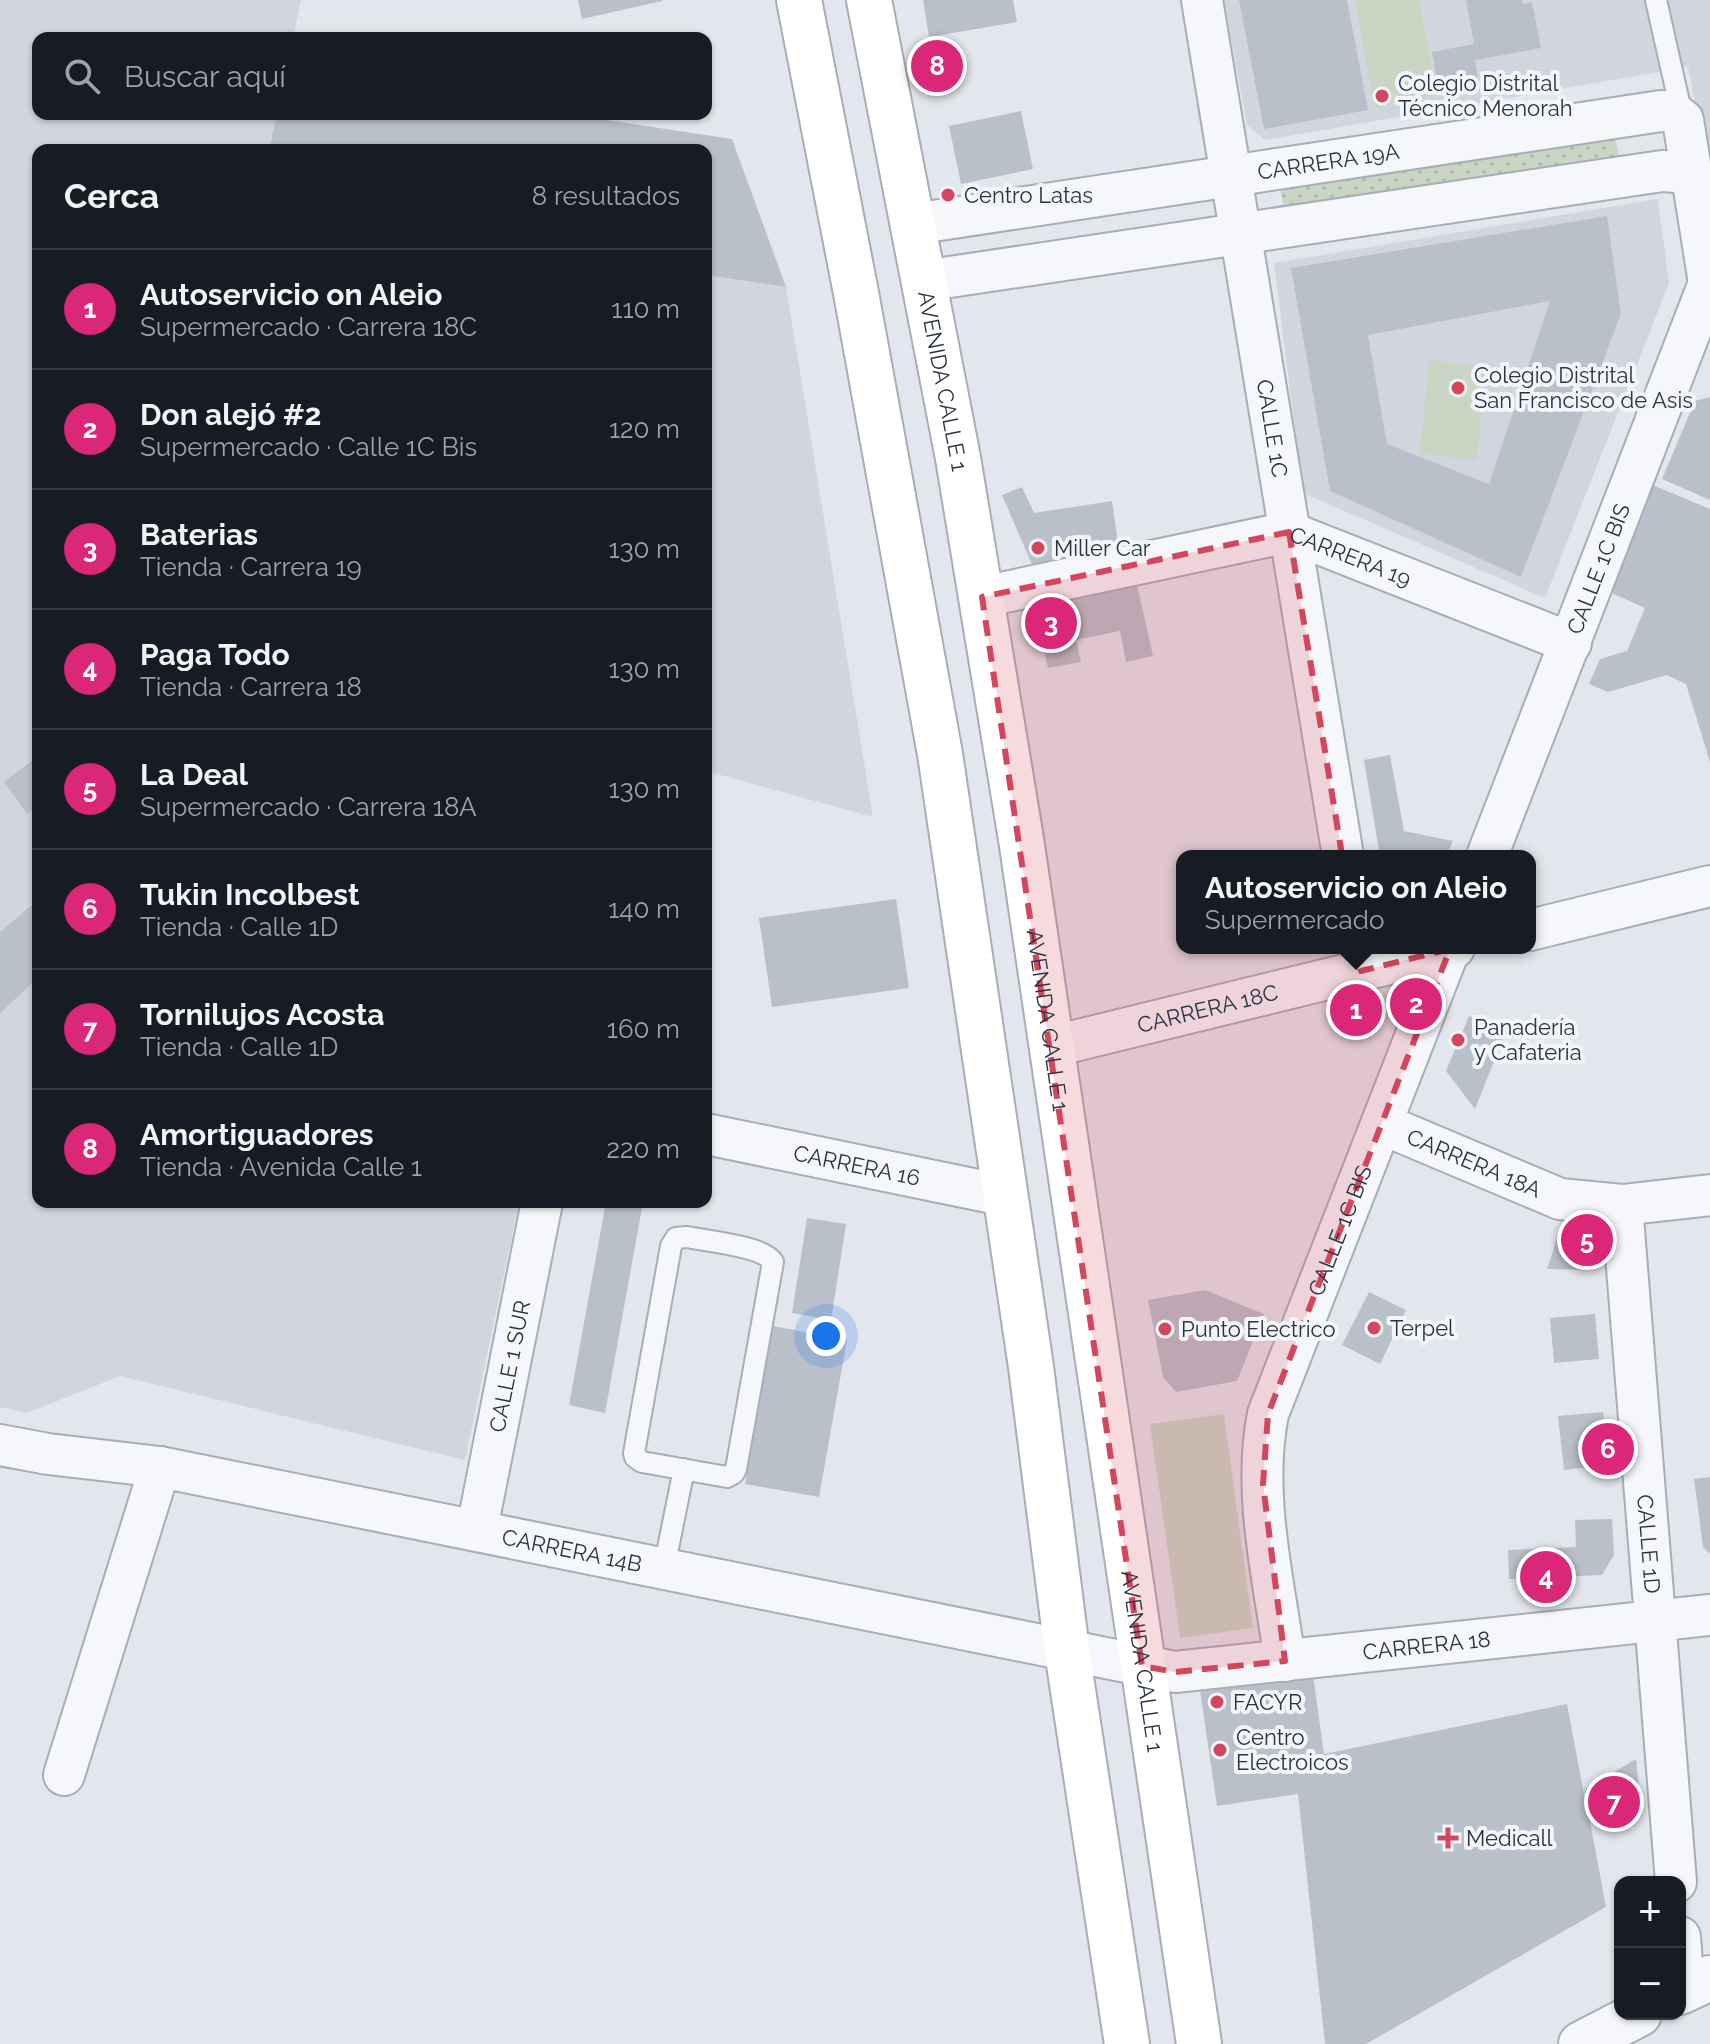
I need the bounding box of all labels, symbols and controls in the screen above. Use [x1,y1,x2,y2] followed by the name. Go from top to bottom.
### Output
[32,32,712,120] search box
[911,36,963,96] pin: 8
[60,54,104,98] icon: search
[124,59,286,94] text: Buscar aquí
[1398,70,1573,121] place label: Colegio Distrital Técnico Menorah
[1373,87,1391,105] marker: Colegio Distrital Técnico Menorah
[1256,138,1401,185] street label: CARRERA 19A
[64,176,159,216] text: Cerca
[532,181,680,211] text: 8 resultados
[964,182,1093,208] place label: Centro Latas
[939,186,957,204] marker: Centro Latas
[140,277,442,312] text: Autoservicio on Aleio
[913,288,973,473] street label: AVENIDA CALLE 1
[84,294,96,324] text: 1
[611,294,680,324] text: 110 m
[140,312,477,342] text: Supermercado · Carrera 18C
[1474,362,1693,413] place label: Colegio Distrital San Francisco de Asis
[1252,377,1293,479] street label: CALLE 1C
[1449,379,1467,397] marker: Colegio Distrital San Francisco de Asis
[140,397,321,432] text: Don alejó #2
[83,414,97,444] text: 2
[609,414,680,444] text: 120 m
[140,432,477,462] text: Supermercado · Calle 1C Bis
[1561,500,1635,638] street label: CALLE 1C BIS
[140,517,258,552] text: Baterias
[1286,521,1415,592] street label: CARRERA 19
[83,534,97,564] text: 3
[609,534,680,564] text: 130 m
[1054,535,1151,561] place label: Miller Car
[1029,539,1047,557] marker: Miller Car
[140,552,362,582] text: Tienda · Carrera 19
[1025,593,1077,653] pin: 3
[140,637,290,672] text: Paga Todo
[83,654,97,684] text: 4
[609,654,680,684] text: 130 m
[140,672,362,702] text: Tienda · Carrera 18
[140,757,248,792] text: La Deal
[83,774,97,804] text: 5
[609,774,680,804] text: 130 m
[140,792,477,822] text: Supermercado · Carrera 18A
[1176,850,1536,954] popup
[1205,870,1507,905] text: Autoservicio on Aleio
[140,877,359,912] text: Tukin Incolbest
[82,894,98,924] text: 6
[608,894,680,924] text: 140 m
[1205,905,1384,935] text: Supermercado
[140,912,338,942] text: Tienda · Calle 1D
[1022,928,1074,1113] street label: AVENIDA CALLE 1
[1390,974,1442,1034] pin: 2
[1135,979,1280,1038] street label: CARRERA 18C
[1330,980,1382,1040] pin: 1
[140,997,384,1032] text: Tornilujos Acosta
[83,1014,97,1044] text: 7
[607,1014,680,1044] text: 160 m
[1474,1014,1582,1065] place label: Panadería y Cafateria
[1449,1031,1467,1049] marker: Panadería y Cafateria
[140,1032,338,1062] text: Tienda · Calle 1D
[140,1117,374,1152] text: Amortiguadores
[1403,1123,1545,1203] street label: CARRERA 18A
[82,1134,98,1164] text: 8
[606,1134,680,1164] text: 220 m
[791,1139,922,1191] street label: CARRERA 16
[140,1152,422,1182] text: Tienda · Avenida Calle 1
[1302,1161,1377,1299] street label: CALLE 1C BIS
[1561,1210,1613,1270] pin: 5
[484,1298,535,1434] street label: CALLE 1 SUR
[1390,1315,1454,1341] place label: Terpel
[806,1316,846,1356] your location
[1181,1316,1336,1342] place label: Punto Electrico
[1365,1319,1383,1337] marker: Terpel
[1156,1320,1174,1338] marker: Punto Electrico
[1582,1419,1634,1479] pin: 6
[1632,1493,1666,1595] street label: CALLE 1D
[500,1523,644,1577] street label: CARRERA 14B
[1520,1547,1572,1607] pin: 4
[1116,1569,1169,1754] street label: AVENIDA CALLE 1
[1361,1625,1492,1665] street label: CARRERA 18
[1233,1689,1302,1715] place label: FACYR
[1208,1693,1226,1711] marker: FACYR
[1236,1724,1349,1775] place label: Centro Electroicos
[1211,1741,1229,1759] marker: Centro Electroicos
[1588,1772,1640,1832] pin: 7
[1466,1825,1553,1851] place label: Medicall
[1437,1827,1459,1849] marker: Medicall
[1614,1876,1686,2020] map controls
[1614,1876,1686,1948] button: +
[1614,1948,1686,2020] button: −

